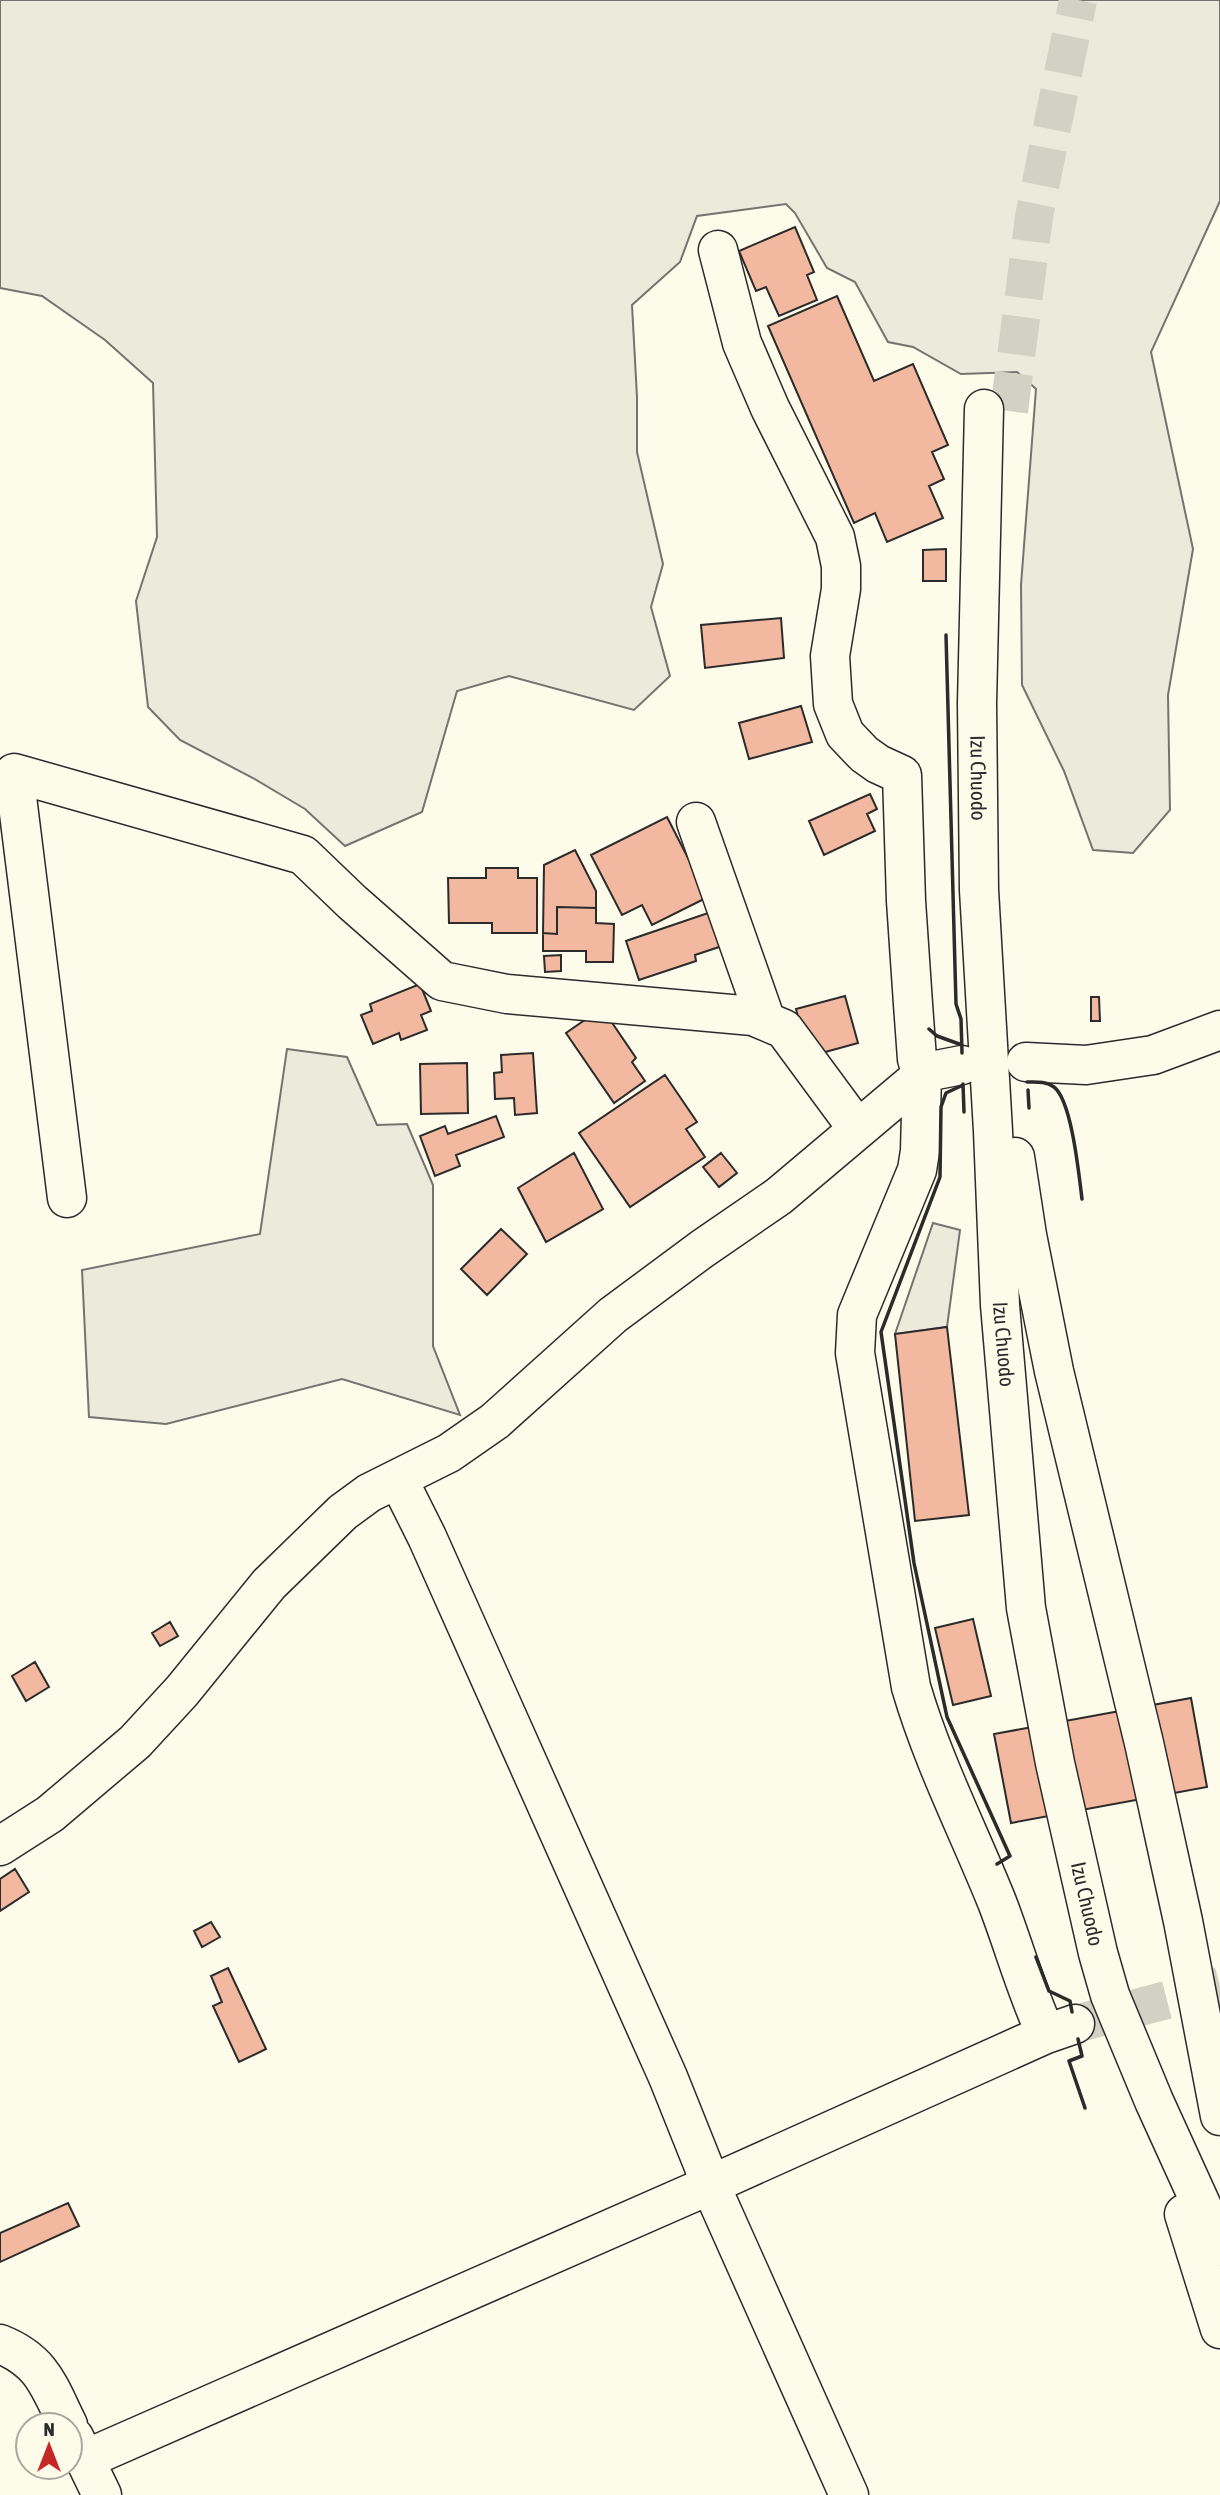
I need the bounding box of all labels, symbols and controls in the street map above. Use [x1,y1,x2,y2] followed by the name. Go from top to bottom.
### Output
[966,735,991,821] street label: Izu Chuodo
[989,1301,1020,1388] street label: Izu Chuodo
[1067,1859,1109,1948] street label: Izu Chuodo
[14,2411,84,2481] north arrow
[43,2418,55,2440] text: N

